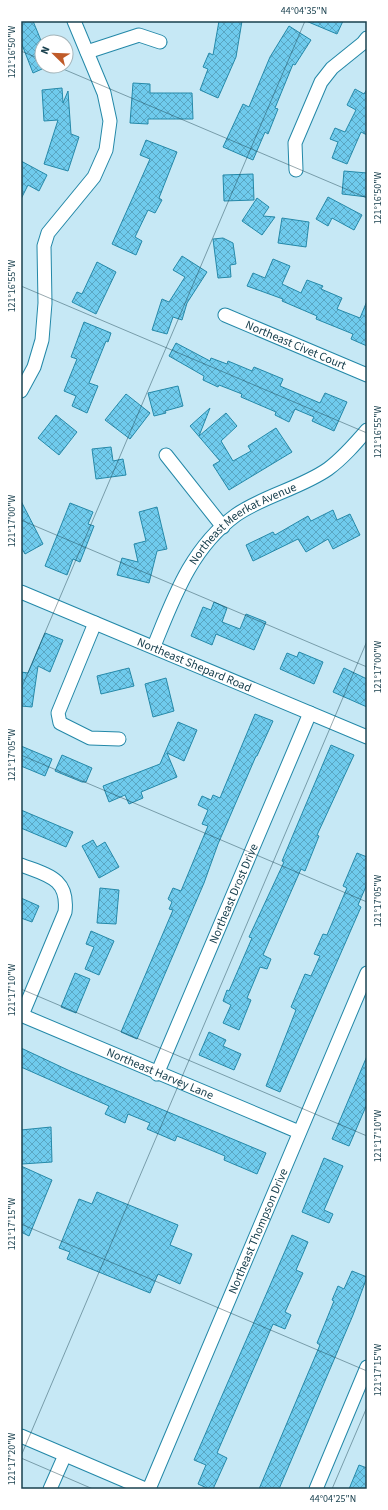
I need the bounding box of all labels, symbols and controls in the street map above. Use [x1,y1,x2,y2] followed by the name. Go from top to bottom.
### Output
[281,4,327,18] text: 44°04'35"N
[5,26,19,78] text: 121°16'50"W
[34,34,74,74] north arrow
[37,44,54,57] text: N
[371,172,385,224] text: 121°16'50"W
[5,260,19,312] text: 121°16'55"W
[243,316,349,374] street label: Northeast Civet Court
[371,406,385,458] text: 121°16'55"W
[185,478,299,568] street label: Northeast Meerkat Avenue
[5,495,19,547] text: 121°17'00"W
[135,633,254,696] street label: Northeast Shepard Road
[371,641,385,693] text: 121°17'00"W
[5,729,19,781] text: 121°17'05"W
[205,841,262,946] street label: Northeast Drost Drive
[371,875,385,927] text: 121°17'05"W
[5,964,19,1016] text: 121°17'10"W
[104,1044,216,1104] street label: Northeast Harvey Lane
[371,1110,385,1162] text: 121°17'10"W
[224,1166,292,1296] street label: Northeast Thompson Drive
[5,1198,19,1250] text: 121°17'15"W
[371,1344,385,1396] text: 121°17'15"W
[5,1433,19,1485] text: 121°17'20"W
[310,1492,356,1506] text: 44°04'25"N

